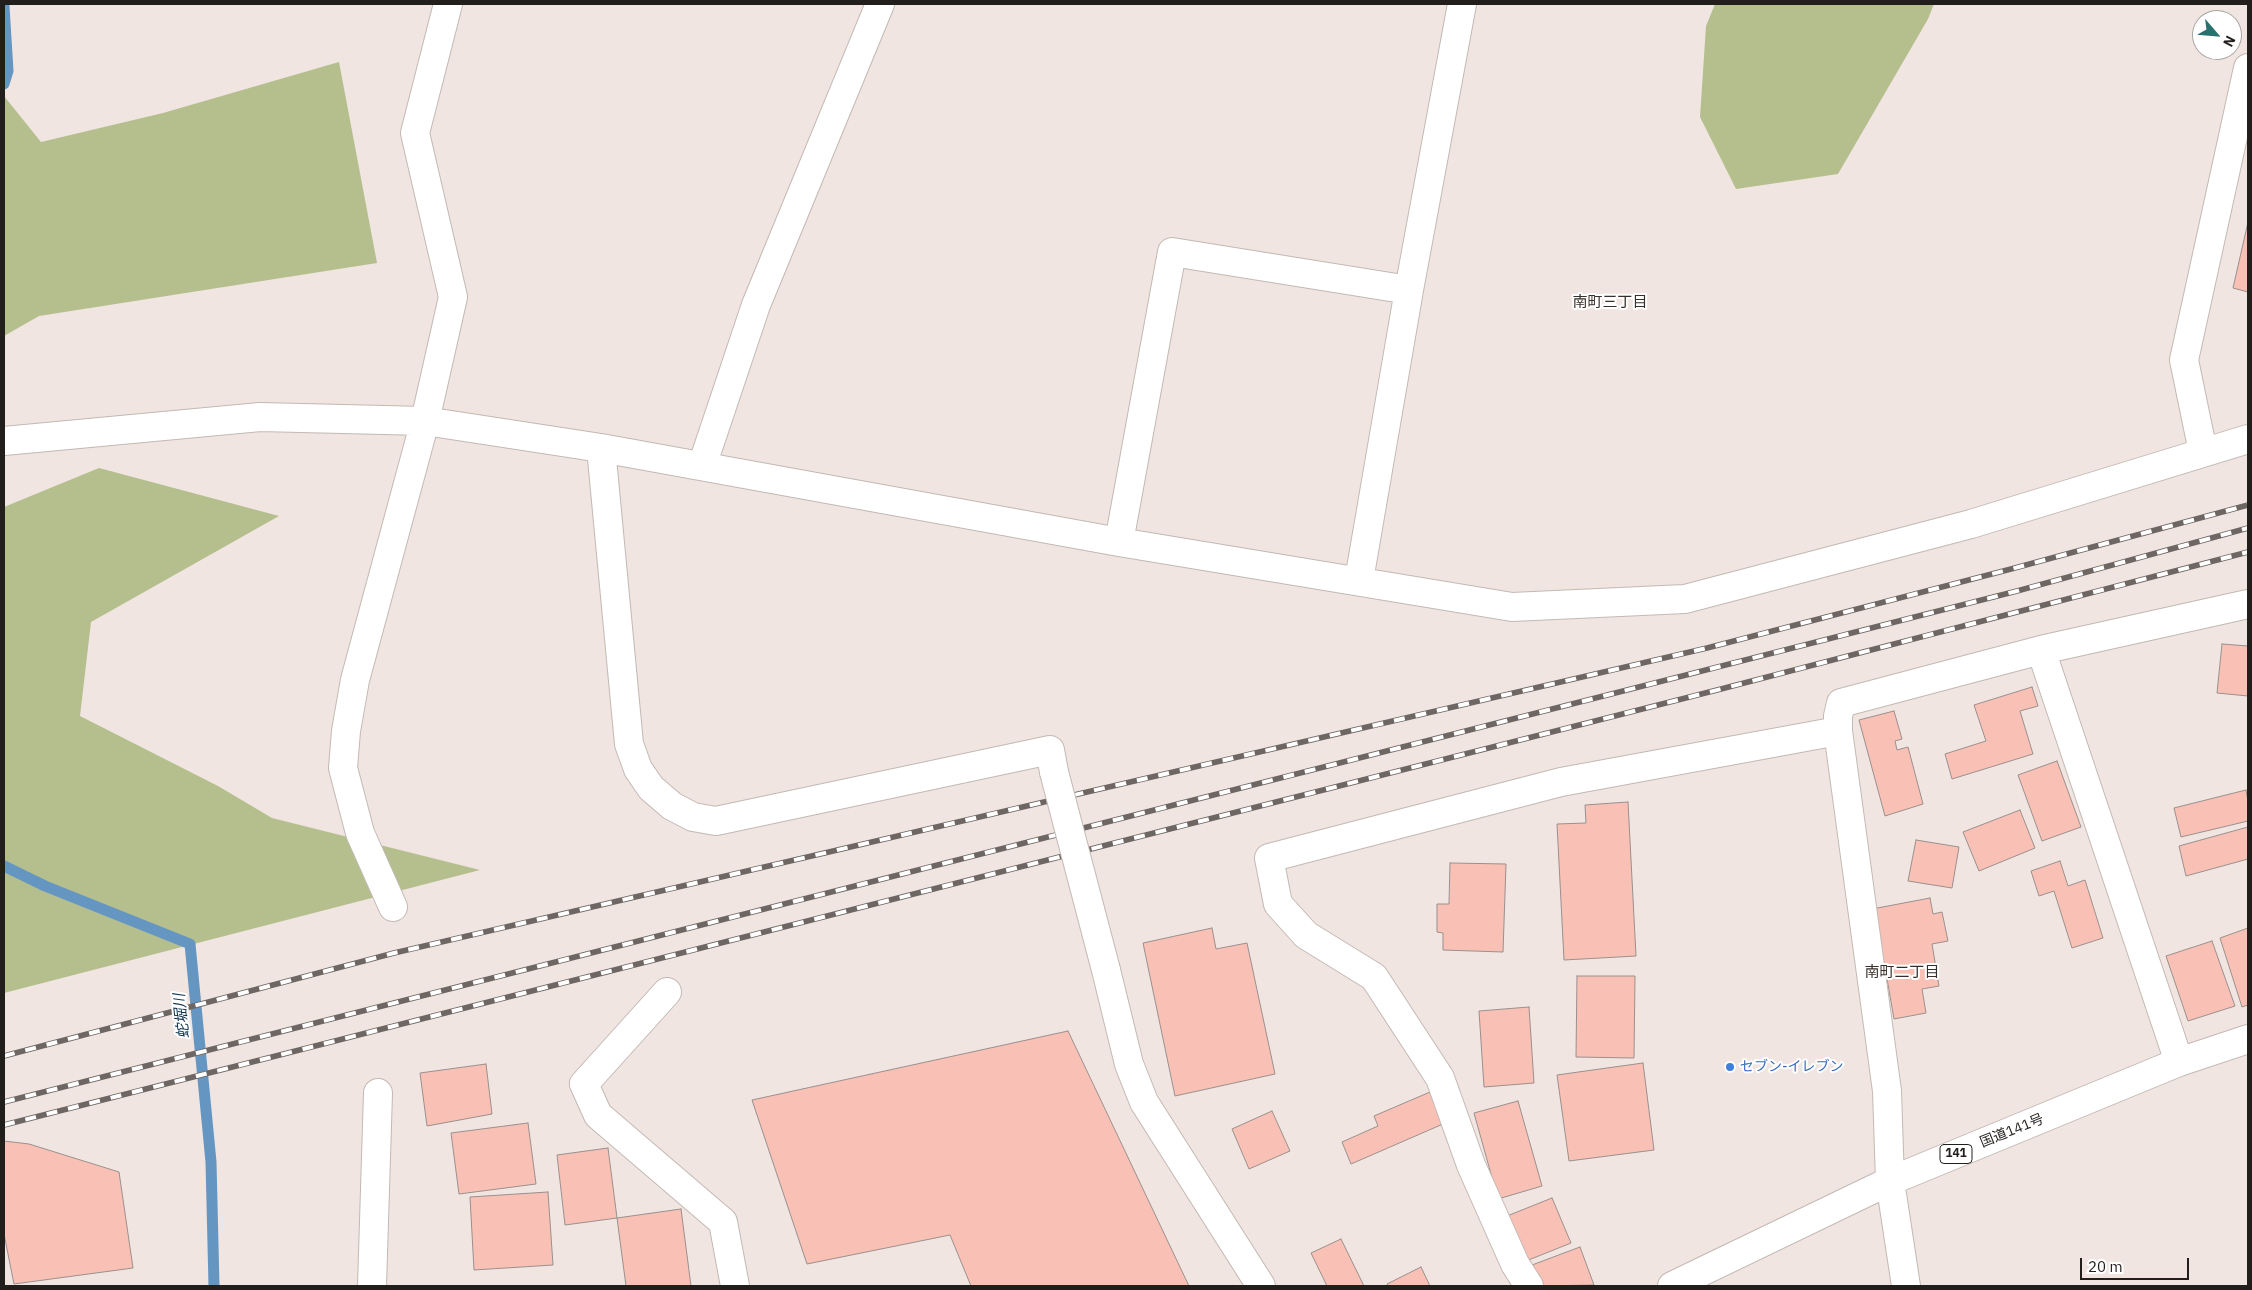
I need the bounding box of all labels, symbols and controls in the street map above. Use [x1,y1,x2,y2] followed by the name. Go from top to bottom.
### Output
[2192,10,2242,60] north arrow
[2219,33,2240,50] text: N
[1573,294,1647,312] district label: 南町三丁目
[1865,964,1939,982] district label: 南町二丁目
[171,993,193,1039] water label: 蛇堀川
[1740,1059,1844,1075] place label: セブン-イレブン
[1724,1061,1736,1073] marker: セブン-イレブン
[1978,1111,2046,1151] street label: 国道141号
[1940,1144,1972,1164] road number: 141
[2082,1248,2191,1280] scale bar
[2088,1257,2123,1276] text: 20 m

